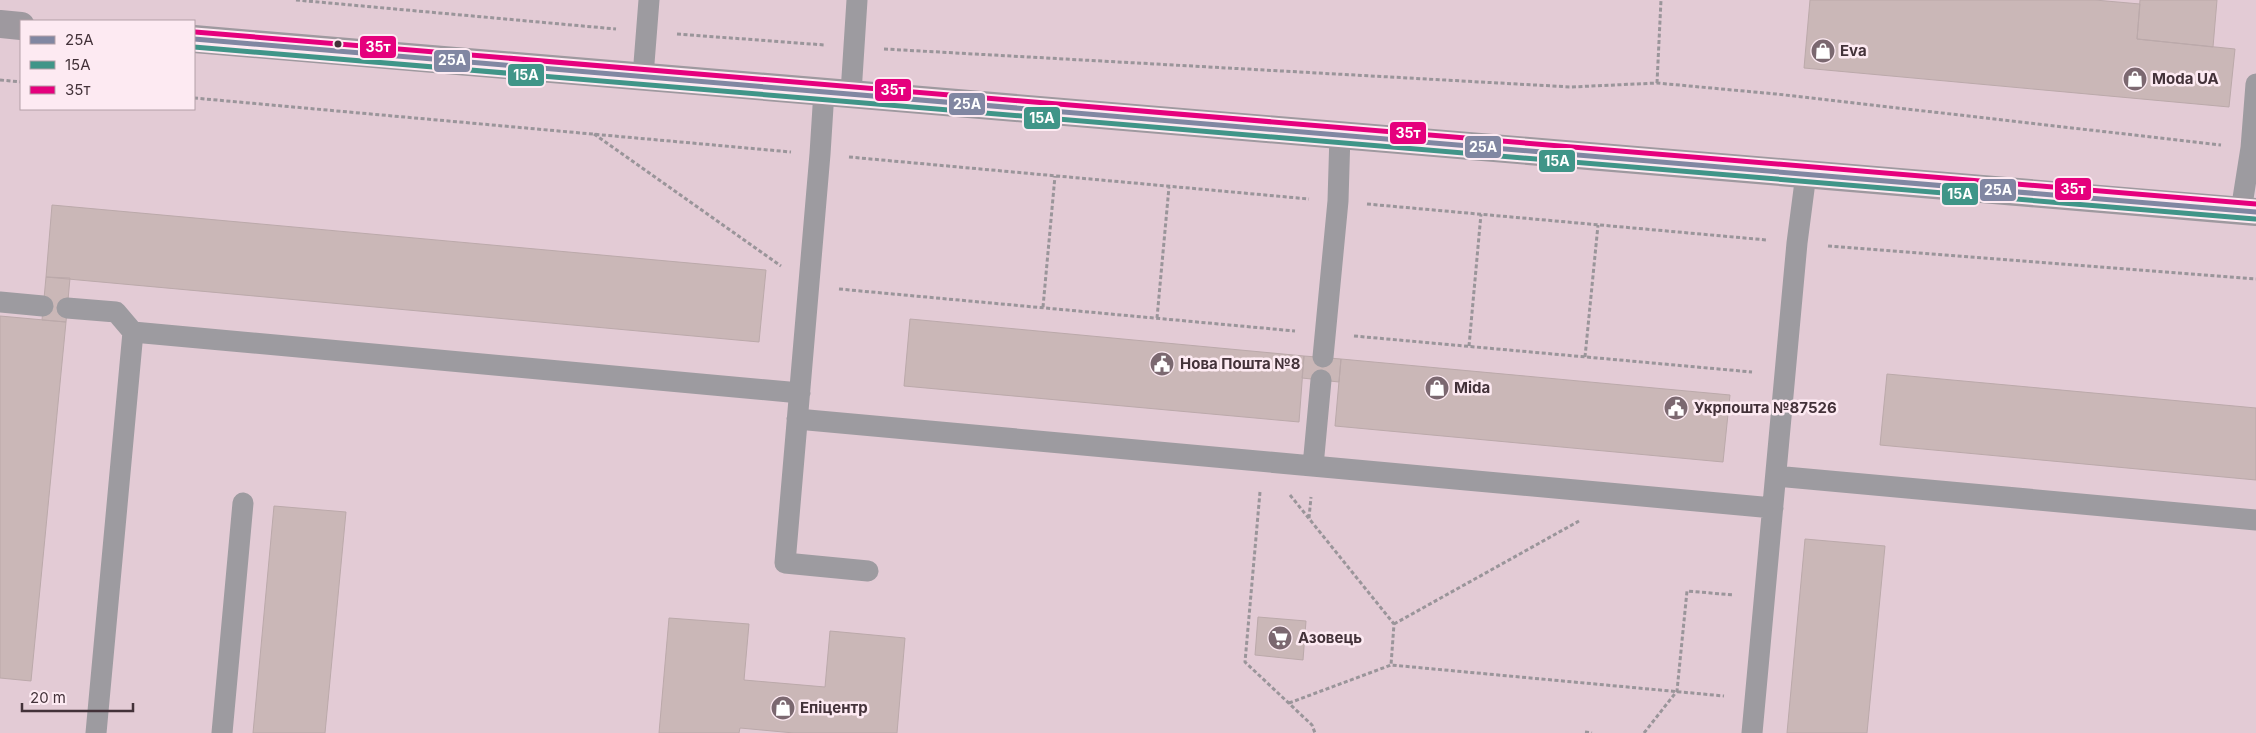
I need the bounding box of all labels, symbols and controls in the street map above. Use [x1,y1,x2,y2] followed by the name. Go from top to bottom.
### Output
[20,20,195,110] legend
[65,30,94,49] text: 25А
[359,35,397,59] line badge: 35т
[365,38,391,55] text: 35т
[1810,38,1836,64] shop icon: Eva
[333,39,343,49] unlabelled marker
[1840,41,1867,60] place label: Eva
[433,49,471,73] line badge: 25А
[438,51,467,68] text: 25А
[65,55,91,74] text: 15А
[507,63,545,87] line badge: 15А
[513,66,539,83] text: 15А
[2122,66,2148,92] shop icon: Moda UA
[2152,69,2219,88] place label: Moda UA
[874,78,912,102] line badge: 35т
[65,80,90,99] text: 35т
[880,81,906,98] text: 35т
[948,92,986,116] line badge: 25А
[953,95,982,112] text: 25А
[1023,106,1061,130] line badge: 15А
[1029,109,1055,126] text: 15А
[1389,121,1427,145] line badge: 35т
[1395,124,1421,141] text: 35т
[1464,135,1502,159] line badge: 25А
[1469,138,1498,155] text: 25А
[1538,149,1576,173] line badge: 15А
[1544,152,1570,169] text: 15А
[2054,177,2092,201] line badge: 35т
[1979,178,2017,202] line badge: 25А
[2060,180,2086,197] text: 35т
[1984,181,2013,198] text: 25А
[1941,182,1979,206] line badge: 15А
[1947,185,1973,202] text: 15А
[1149,351,1175,377] public building icon: Нова Пошта №8
[1180,354,1301,373] place label: Нова Пошта №8
[1424,375,1450,401] shop icon: Mida
[1454,378,1490,397] place label: Mida
[1663,395,1689,421] public building icon: Укрпошта №87526
[1694,398,1837,417] place label: Укрпошта №87526
[1267,625,1293,651] supermarket icon: Азовець
[1298,628,1362,647] place label: Азовець
[22,680,134,712] scale bar
[30,688,66,707] text: 20 m
[770,695,796,721] shop icon: Епіцентр
[800,698,868,717] place label: Епіцентр

